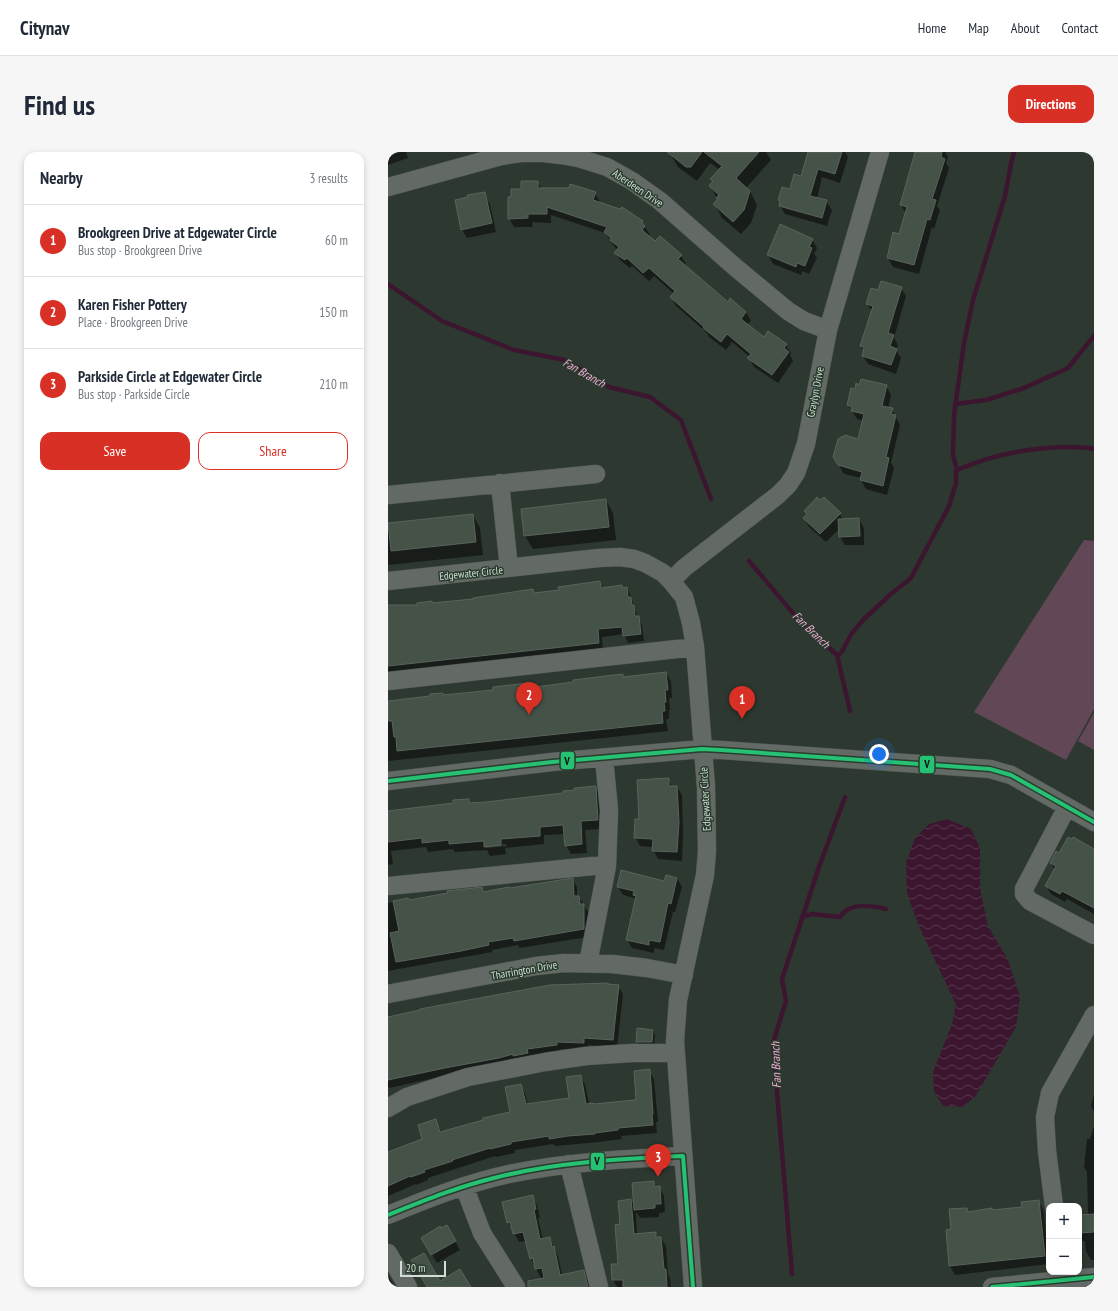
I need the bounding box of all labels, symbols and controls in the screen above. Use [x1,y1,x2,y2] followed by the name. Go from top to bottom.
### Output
[20,16,70,40] text: Citynav
[918,19,946,37] text: Home
[968,19,989,37] text: Map
[1011,19,1040,37] text: About
[1062,19,1098,37] text: Contact
[1008,85,1094,123] button: Directions
[24,86,95,123] text: Find us
[610,166,667,210] street label: Aberdeen Drive
[40,167,83,189] text: Nearby
[309,170,348,187] text: 3 results
[78,223,277,242] text: Brookgreen Drive at Edgewater Circle
[50,232,56,249] text: 1
[325,232,348,249] text: 60 m
[78,242,202,259] text: Bus stop · Brookgreen Drive
[78,295,187,314] text: Karen Fisher Pottery
[50,304,56,321] text: 2
[319,304,348,321] text: 150 m
[78,314,188,331] text: Place · Brookgreen Drive
[561,355,609,391] water label: Fan Branch
[803,365,827,418] street label: Graylyn Drive
[78,367,262,386] text: Parkside Circle at Edgewater Circle
[50,376,56,393] text: 3
[319,376,348,393] text: 210 m
[78,386,190,403] text: Bus stop · Parkside Circle
[40,432,190,470] button: Save
[198,432,348,470] button: Share
[439,563,504,583] street label: Edgewater Circle
[790,608,834,652] water label: Fan Branch
[516,682,542,715] pin: 2
[729,686,755,719] pin: 1
[869,744,889,764] your location
[560,751,575,770] line badge: V
[563,754,570,768] text: V
[919,755,935,774] line badge: V
[923,757,930,771] text: V
[696,766,714,831] street label: Edgewater Circle
[490,957,559,983] street label: Tharrington Drive
[767,1041,784,1088] water label: Fan Branch
[645,1144,671,1177] pin: 3
[590,1152,605,1171] line badge: V
[593,1154,600,1168] text: V
[1046,1203,1082,1275] map controls
[1046,1203,1082,1239] button: +
[1046,1239,1082,1275] button: −
[400,1259,446,1278] scale bar
[406,1261,425,1275] text: 20 m

